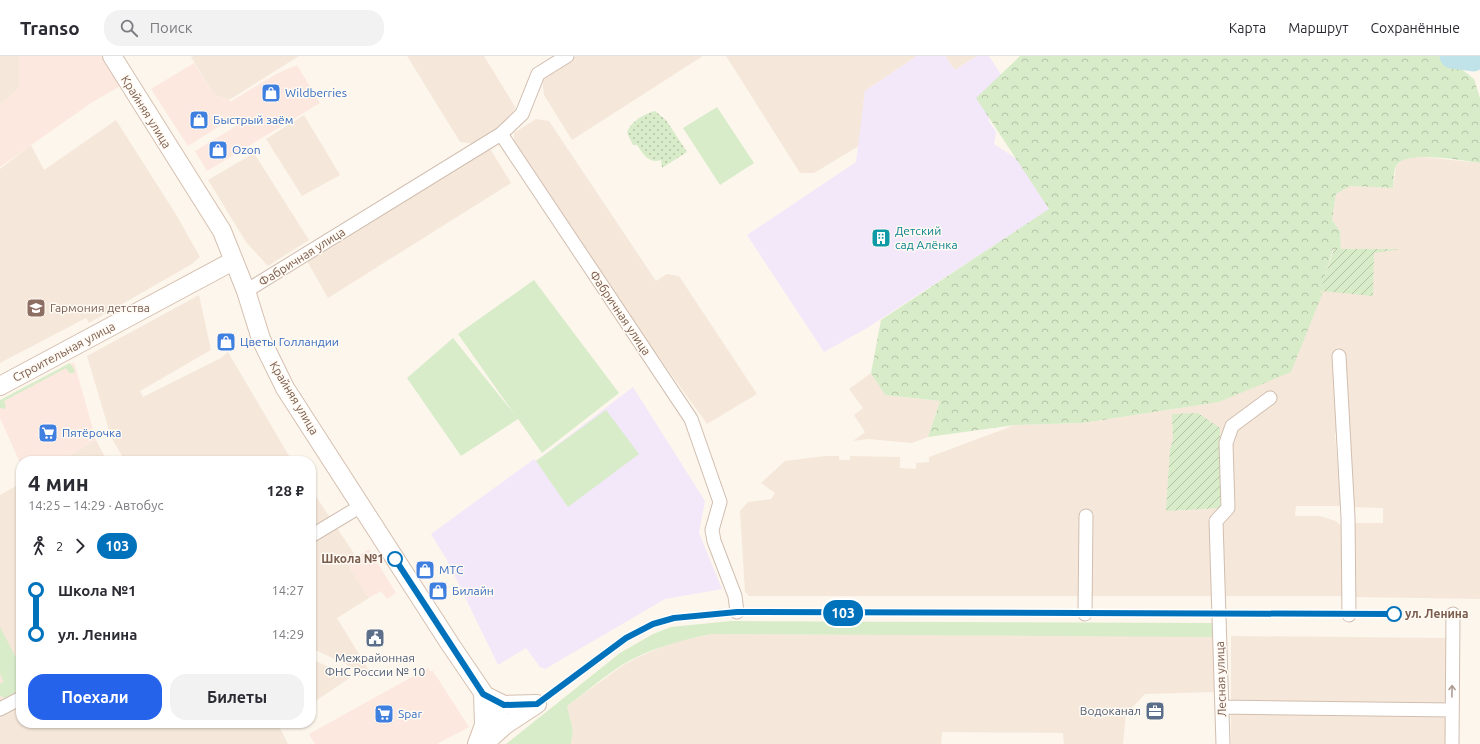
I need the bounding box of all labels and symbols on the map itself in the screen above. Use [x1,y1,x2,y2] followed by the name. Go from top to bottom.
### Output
[119,73,174,150] street label: Крайняя улица
[260,82,282,104] shop icon: Wildberries
[285,86,347,99] place label: Wildberries
[188,109,210,131] shop icon: Быстрый заём
[213,113,293,126] place label: Быстрый заём
[207,139,229,161] shop icon: Ozon
[232,143,261,156] place label: Ozon
[895,224,958,251] place label: Детский сад Алёнка
[256,225,347,288] street label: Фабричная улица
[870,227,892,249] building icon: Детский сад Алёнка
[587,268,654,357] street label: Фабричная улица
[25,297,47,319] school or university icon: Гармония детства
[50,301,150,314] place label: Гармония детства
[10,319,117,384] street label: Строительная улица
[215,331,237,353] shop icon: Цветы Голландии
[240,335,339,348] place label: Цветы Голландии
[267,359,321,437] street label: Крайняя улица
[37,422,59,444] supermarket icon: Пятёрочка
[62,426,121,439] place label: Пятёрочка
[387,551,403,567] marker: Школа №1
[321,552,384,565] place label: Школа №1
[414,559,436,581] shop icon: МТС
[439,563,464,576] place label: МТС
[427,580,449,602] shop icon: Билайн
[452,584,494,597] place label: Билайн
[820,600,866,626] line badge: 103
[1386,606,1402,622] marker: ул. Ленина
[1405,607,1468,620] place label: ул. Ленина
[364,627,386,649] public building icon: Межрайонная ФНС России № 10
[1213,641,1228,717] street label: Лесная улица
[325,651,425,678] place label: Межрайонная ФНС России № 10
[1448,685,1456,698] one-way arrow
[1144,700,1166,722] office icon: Водоканал
[373,703,395,725] supermarket icon: Spar
[1080,704,1141,717] place label: Водоканал
[398,707,422,720] place label: Spar

